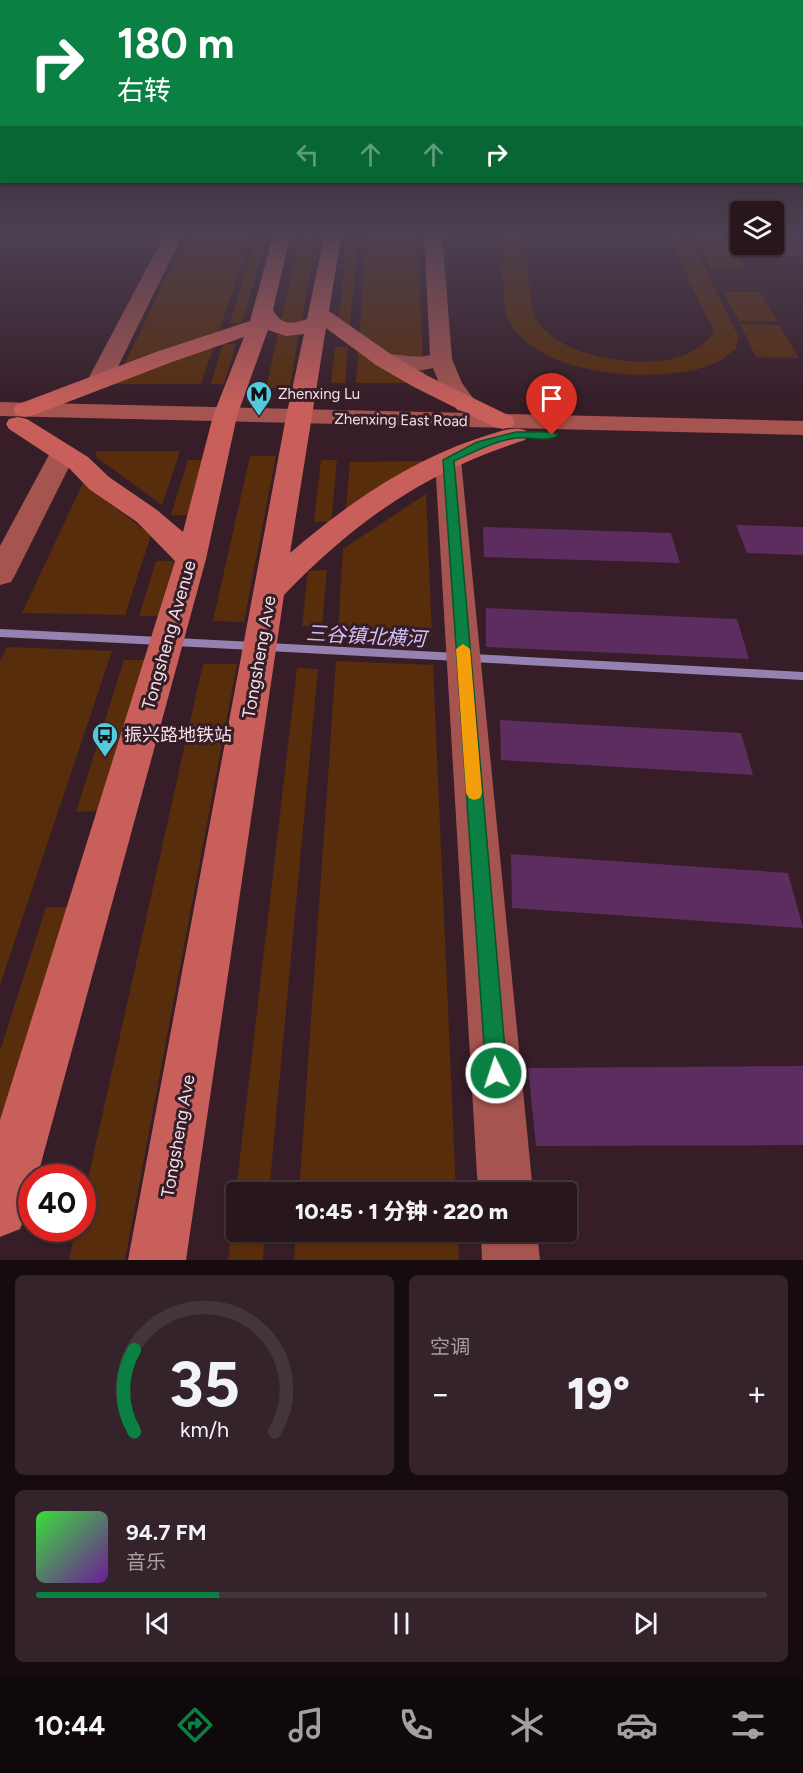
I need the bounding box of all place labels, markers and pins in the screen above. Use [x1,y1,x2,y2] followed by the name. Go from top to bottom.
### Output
[526,373,577,435] pin
[244,379,274,417] metro station icon: Zhenxing Lu
[278,385,360,403] place label: Zhenxing Lu
[90,720,120,758] bus stop icon: 振兴路地铁站
[124,724,232,746] place label: 振兴路地铁站

